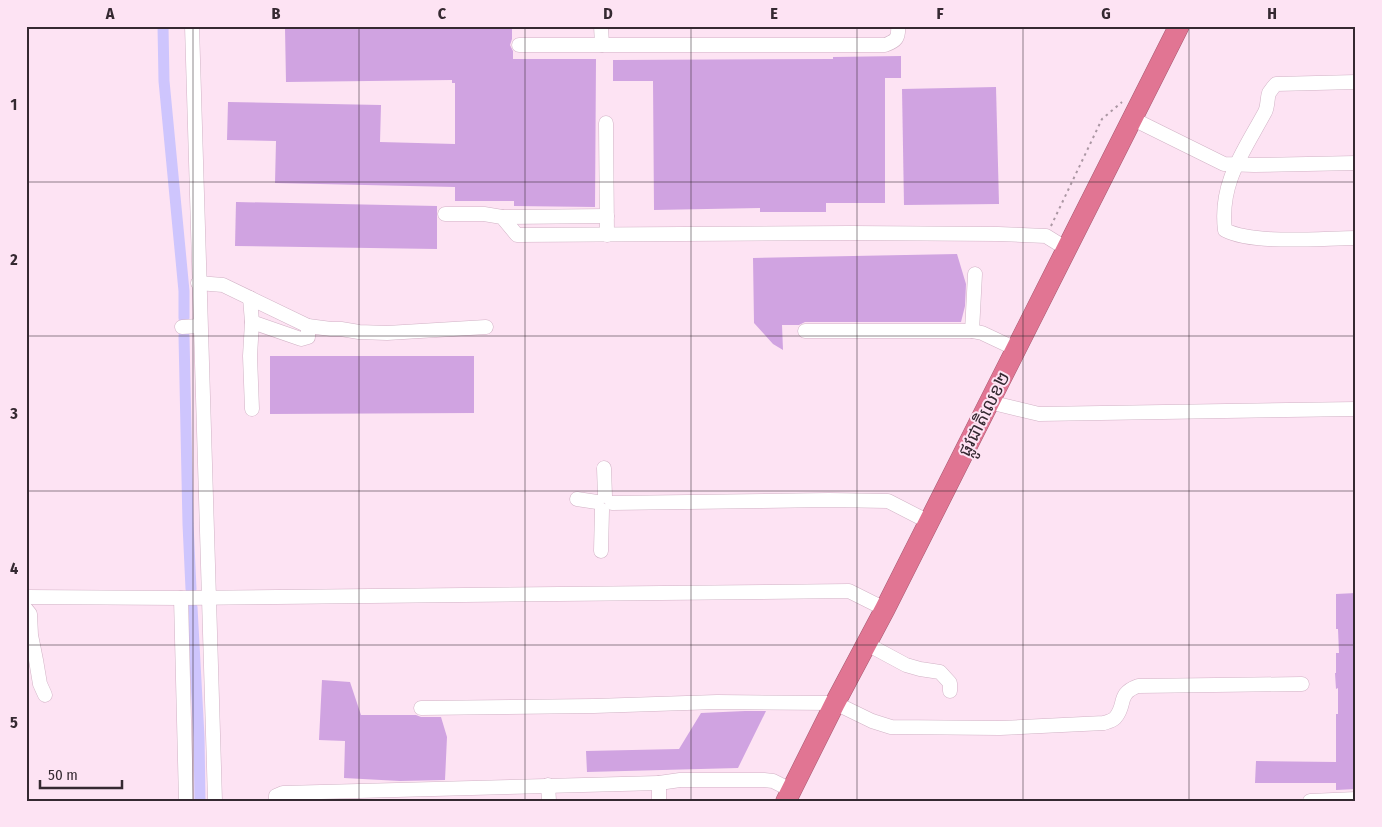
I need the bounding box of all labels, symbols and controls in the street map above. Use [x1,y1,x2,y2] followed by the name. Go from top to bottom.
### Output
[105,4,115,23] text: A
[272,4,281,23] text: B
[438,4,447,23] text: C
[603,4,613,23] text: D
[770,4,778,23] text: E
[936,4,944,23] text: F
[1101,4,1111,23] text: G
[1267,4,1277,23] text: H
[11,95,17,114] text: 1
[9,250,18,269] text: 2
[953,368,1019,462] street label: ផ្លូវជាតិលេខ២
[9,404,18,423] text: 3
[10,559,18,578] text: 4
[10,713,18,732] text: 5
[40,757,122,789] scale bar
[48,766,78,784] text: 50 m

